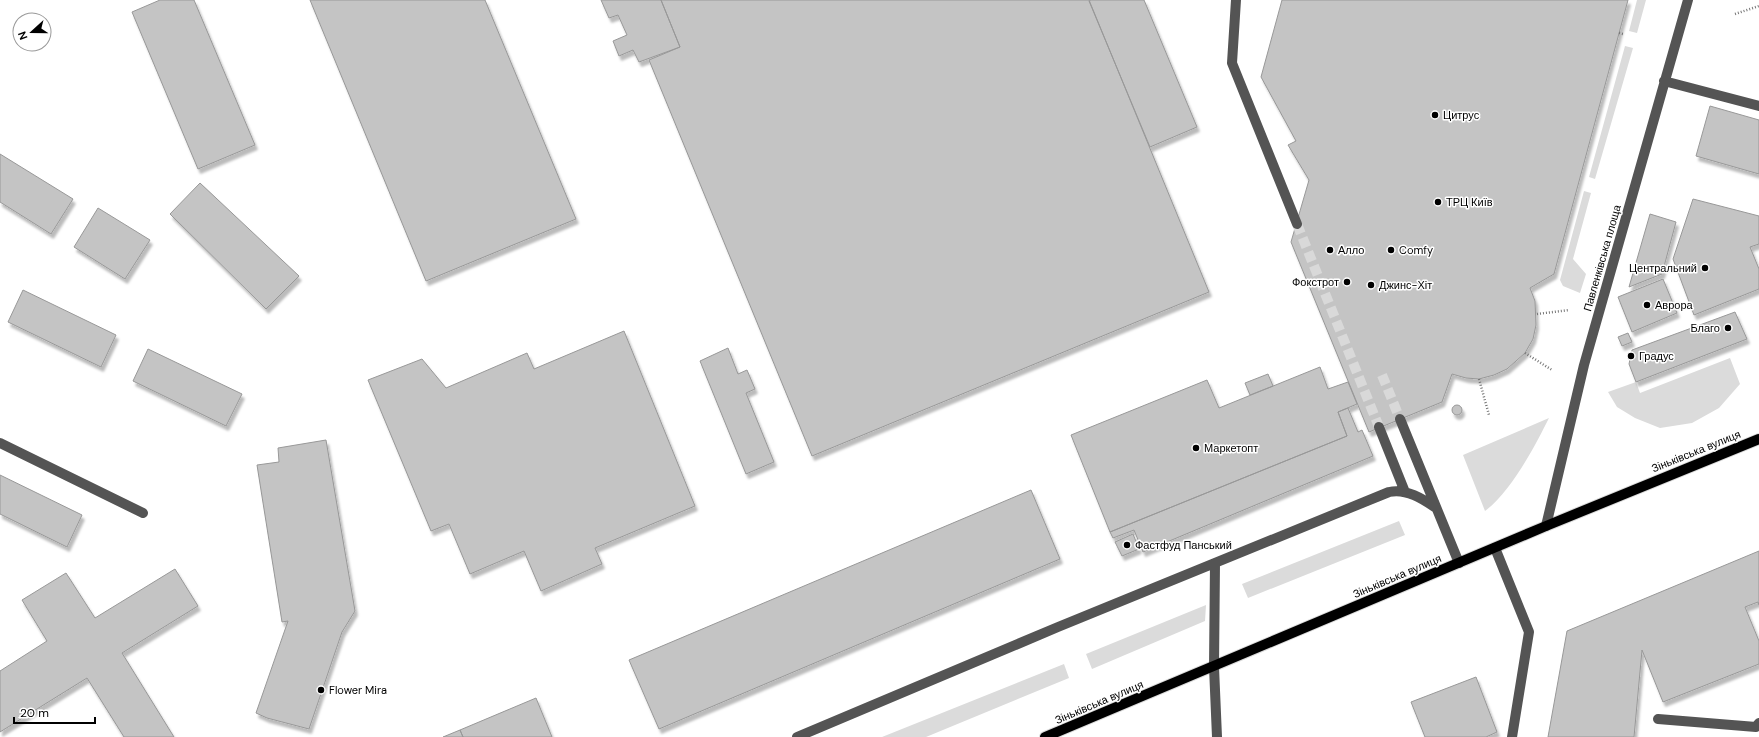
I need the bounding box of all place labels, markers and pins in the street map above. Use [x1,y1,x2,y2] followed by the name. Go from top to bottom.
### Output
[1443,108,1480,122] place label: Цитрус
[1430,110,1440,120] marker: Цитрус
[1446,195,1493,209] place label: ТРЦ Київ
[1433,197,1443,207] marker: ТРЦ Київ
[1338,243,1364,257] place label: Алло
[1399,243,1433,257] place label: Comfy
[1325,245,1335,255] marker: Алло
[1386,245,1396,255] marker: Comfy
[1629,261,1697,275] place label: Центральний
[1700,263,1710,273] marker: Центральний
[1292,275,1339,289] place label: Фокстрот
[1342,277,1352,287] marker: Фокстрот
[1379,278,1432,292] place label: Джинс-Хіт
[1366,280,1376,290] marker: Джинс-Хіт
[1655,298,1694,312] place label: Аврора
[1642,300,1652,310] marker: Аврора
[1690,321,1720,335] place label: Благо
[1723,323,1733,333] marker: Благо
[1639,349,1674,363] place label: Градус
[1626,351,1636,361] marker: Градус
[1204,441,1258,455] place label: Маркетопт
[1191,443,1201,453] marker: Маркетопт
[1135,538,1232,552] place label: Фастфуд Панський
[1122,540,1132,550] marker: Фастфуд Панський
[329,683,387,697] place label: Flower Mira
[316,685,326,695] marker: Flower Mira

